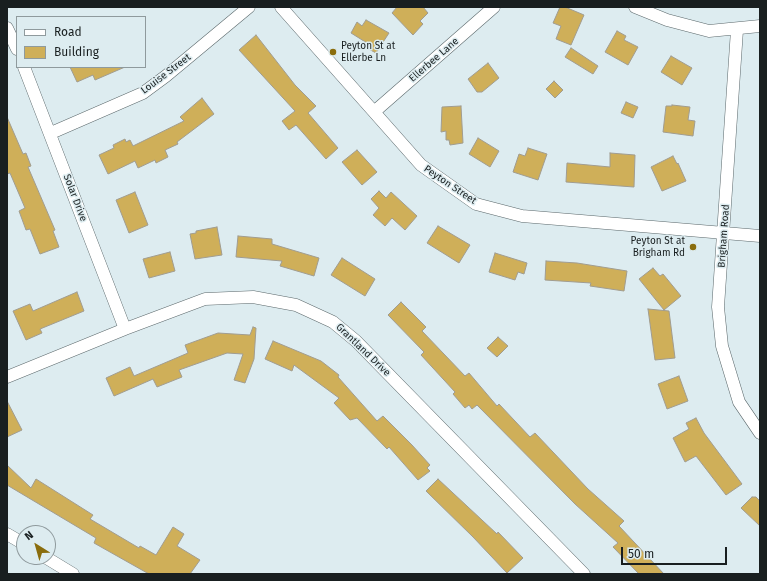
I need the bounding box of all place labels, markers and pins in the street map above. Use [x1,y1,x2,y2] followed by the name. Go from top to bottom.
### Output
[341,40,395,64] place label: Peyton St at Ellerbe Ln
[328,47,338,57] marker: Peyton St at Ellerbe Ln
[631,235,685,258] place label: Peyton St at Brigham Rd
[688,242,698,252] marker: Peyton St at Brigham Rd

